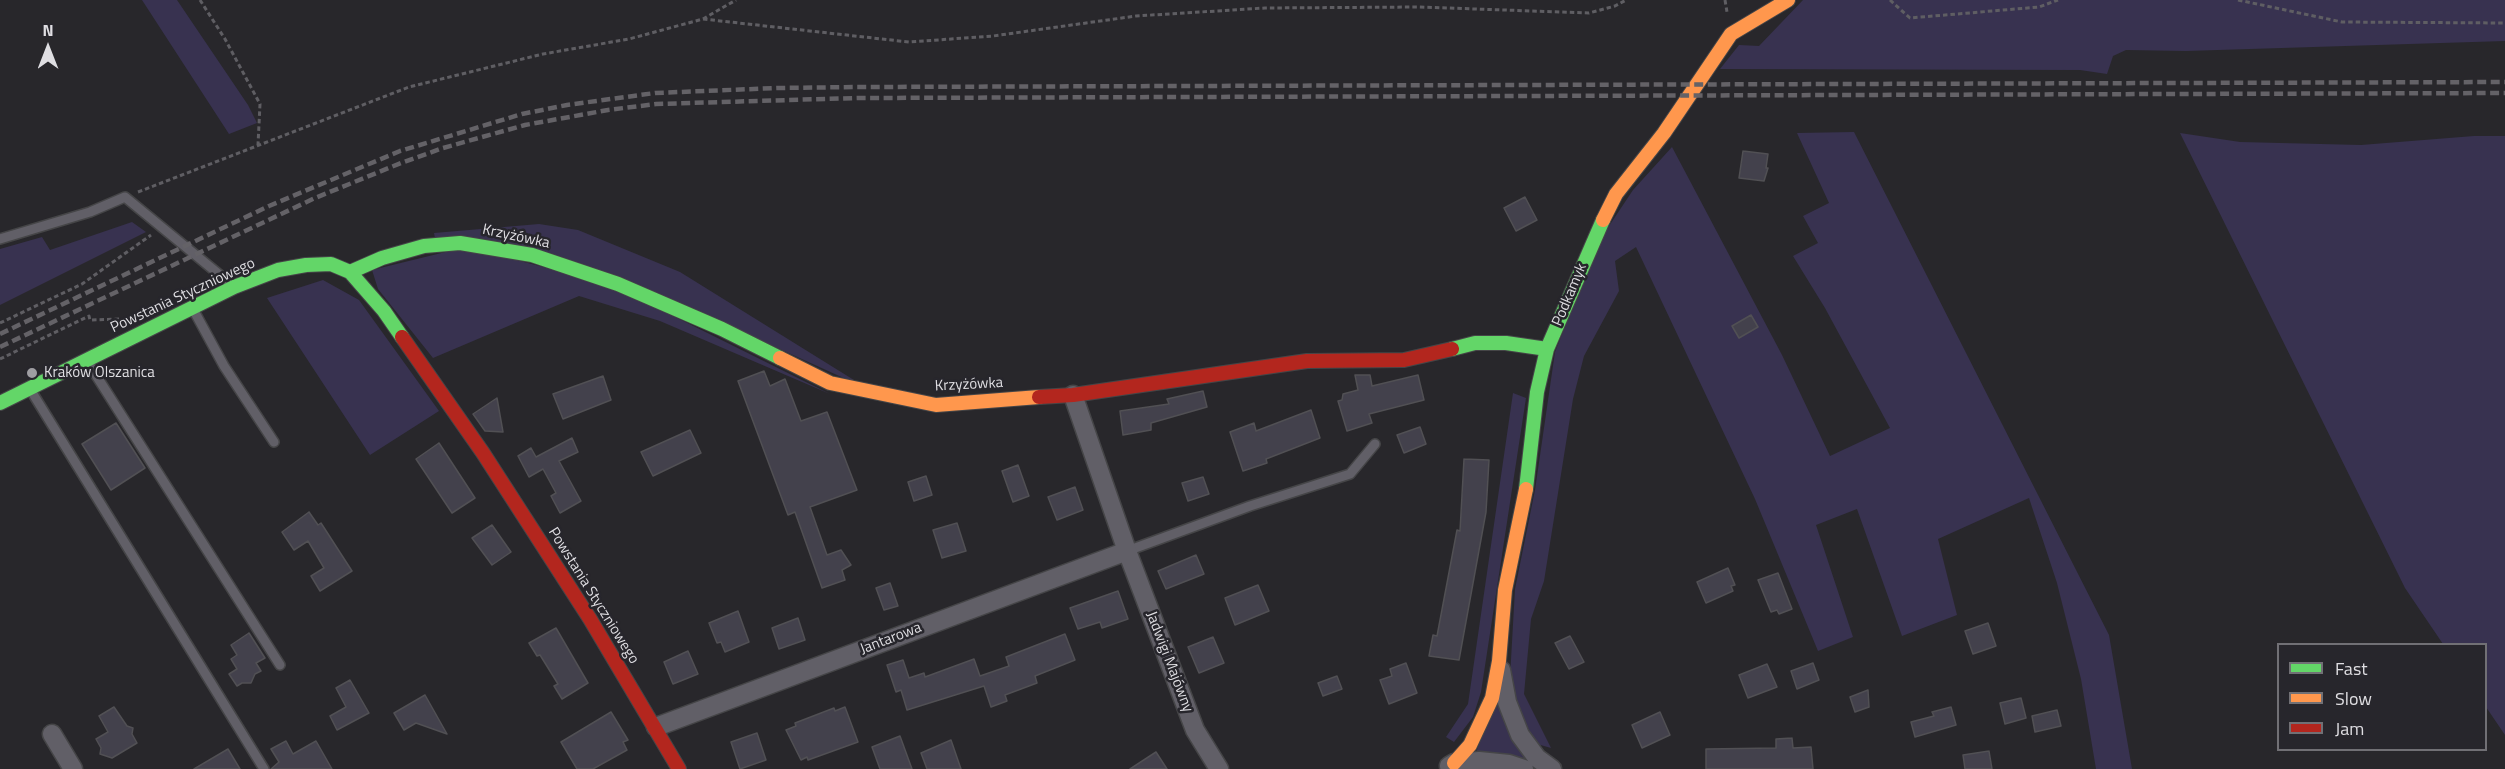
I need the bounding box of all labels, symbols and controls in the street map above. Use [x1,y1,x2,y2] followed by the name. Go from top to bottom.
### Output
[18,18,78,78] north arrow
[42,18,54,42] text: N
[481,221,551,253] street label: Krzyżówka
[108,255,258,337] street label: Powstania Styczniowego
[1549,261,1591,329] street label: Podkamyk
[44,364,155,382] place label: Kraków Olszanica
[25,366,39,380] marker: Kraków Olszanica
[934,374,1004,396] street label: Krzyżówka
[544,524,642,668] street label: Powstania Styczniowego
[1141,609,1197,715] street label: Jadwigi Majówny
[858,619,924,659] street label: Jantarowa
[2277,643,2487,751] legend
[2335,655,2368,682] text: Fast
[2335,685,2372,712] text: Slow
[2335,715,2364,742] text: Jam

